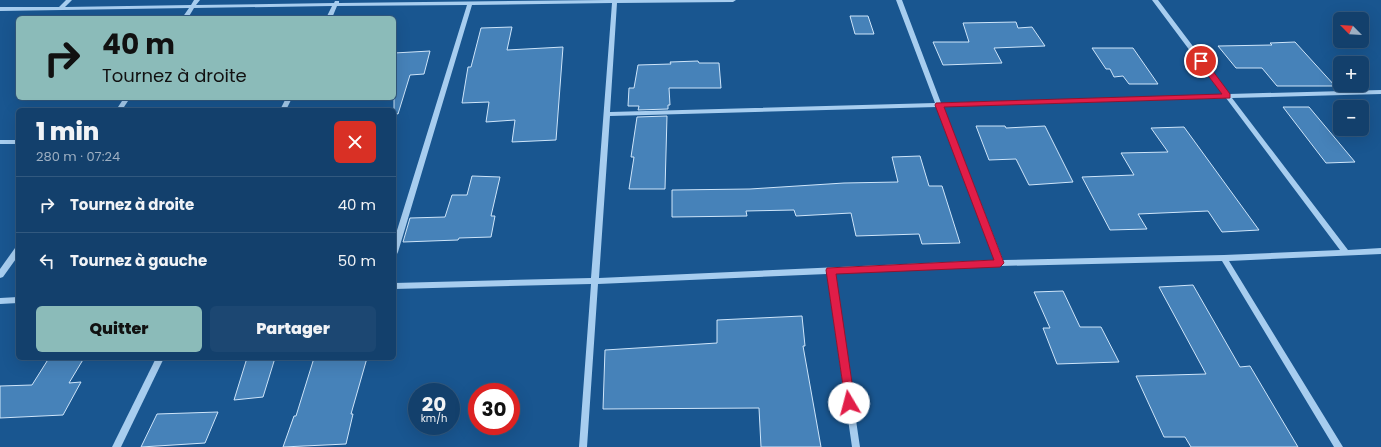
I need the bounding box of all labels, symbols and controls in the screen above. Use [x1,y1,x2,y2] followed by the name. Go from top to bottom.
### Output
[1333,12,1369,48] north arrow
[1333,12,1369,136] map controls
[102,25,175,64] text: 40 m
[36,32,88,84] icon: right
[1184,44,1218,78] pin
[1190,50,1212,72] icon: arrive
[1333,56,1369,92] button: +
[102,63,247,88] text: Tournez à droite
[1333,100,1369,136] button: −
[36,115,99,148] text: 1 min
[334,121,376,163] button: close
[36,147,120,166] text: 280 m · 07:24
[36,194,58,216] icon: right
[70,194,194,215] text: Tournez à droite
[338,194,376,215] text: 40 m
[36,250,58,272] icon: left
[70,250,207,271] text: Tournez à gauche
[338,250,376,271] text: 50 m
[36,306,202,352] button: Quitter
[210,306,376,352] button: Partager
[828,382,870,424] position arrow
[468,383,520,435] speed limit sign: 30
[422,390,446,418] text: 20
[421,411,447,426] text: km/h

